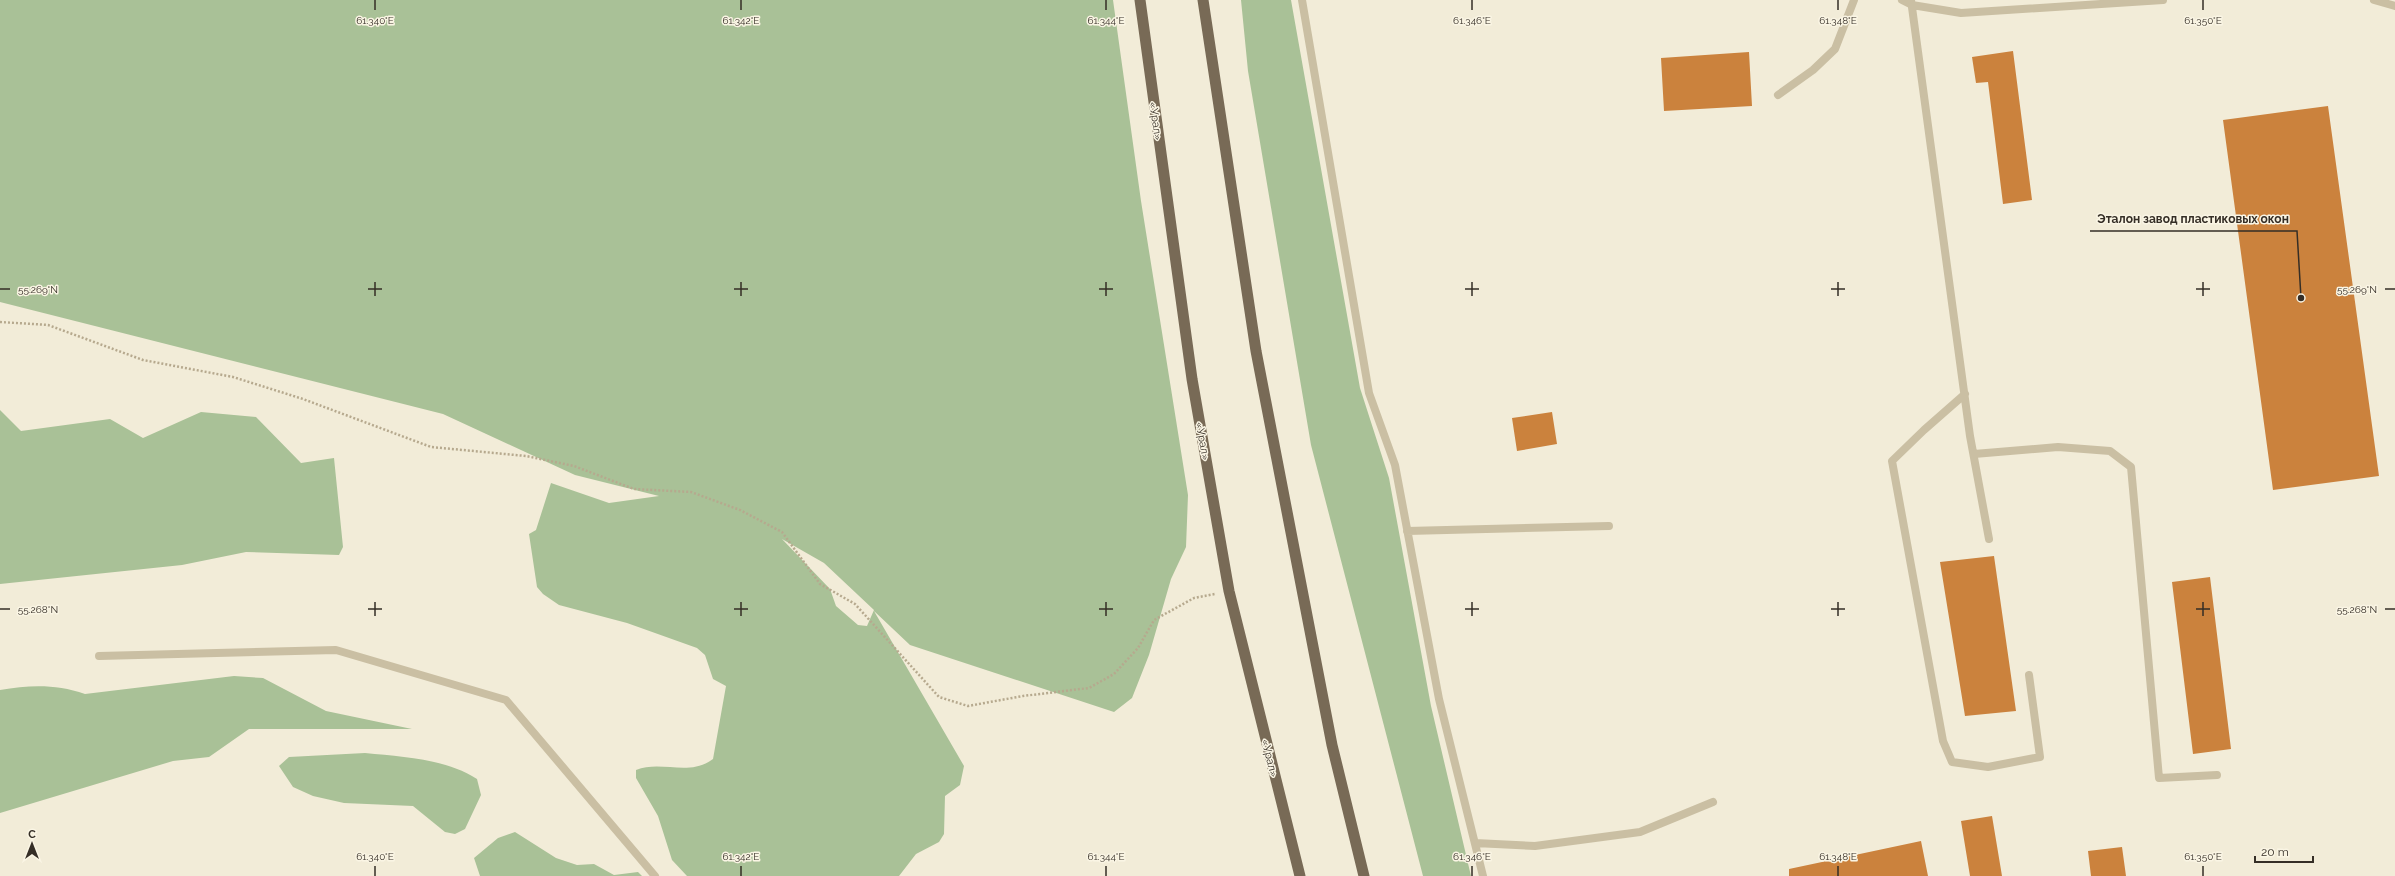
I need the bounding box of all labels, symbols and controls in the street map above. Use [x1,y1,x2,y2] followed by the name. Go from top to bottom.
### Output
[356,15,394,26] text: 61.340°E
[723,15,759,26] text: 61.342°E
[1087,15,1125,26] text: 61.344°E
[1453,15,1491,26] text: 61.346°E
[1819,15,1857,26] text: 61.348°E
[2184,15,2222,26] text: 61.350°E
[1146,101,1165,141] street label: «Урал»
[2090,207,2297,231] callout: Эталон завод пластиковых окон
[2097,212,2289,226] text: Эталон завод пластиковых окон
[18,284,58,295] text: 55.269°N
[2337,284,2377,295] text: 55.269°N
[1193,421,1212,461] street label: «Урал»
[18,604,58,615] text: 55.268°N
[2337,604,2377,615] text: 55.268°N
[1259,738,1280,778] street label: «Урал»
[12,824,52,864] north arrow
[28,828,36,841] text: С
[2255,838,2313,864] scale bar
[2261,845,2289,859] text: 20 m
[356,851,394,862] text: 61.340°E
[723,851,759,862] text: 61.342°E
[1087,851,1125,862] text: 61.344°E
[1453,851,1491,862] text: 61.346°E
[1819,851,1857,862] text: 61.348°E
[2184,851,2222,862] text: 61.350°E

